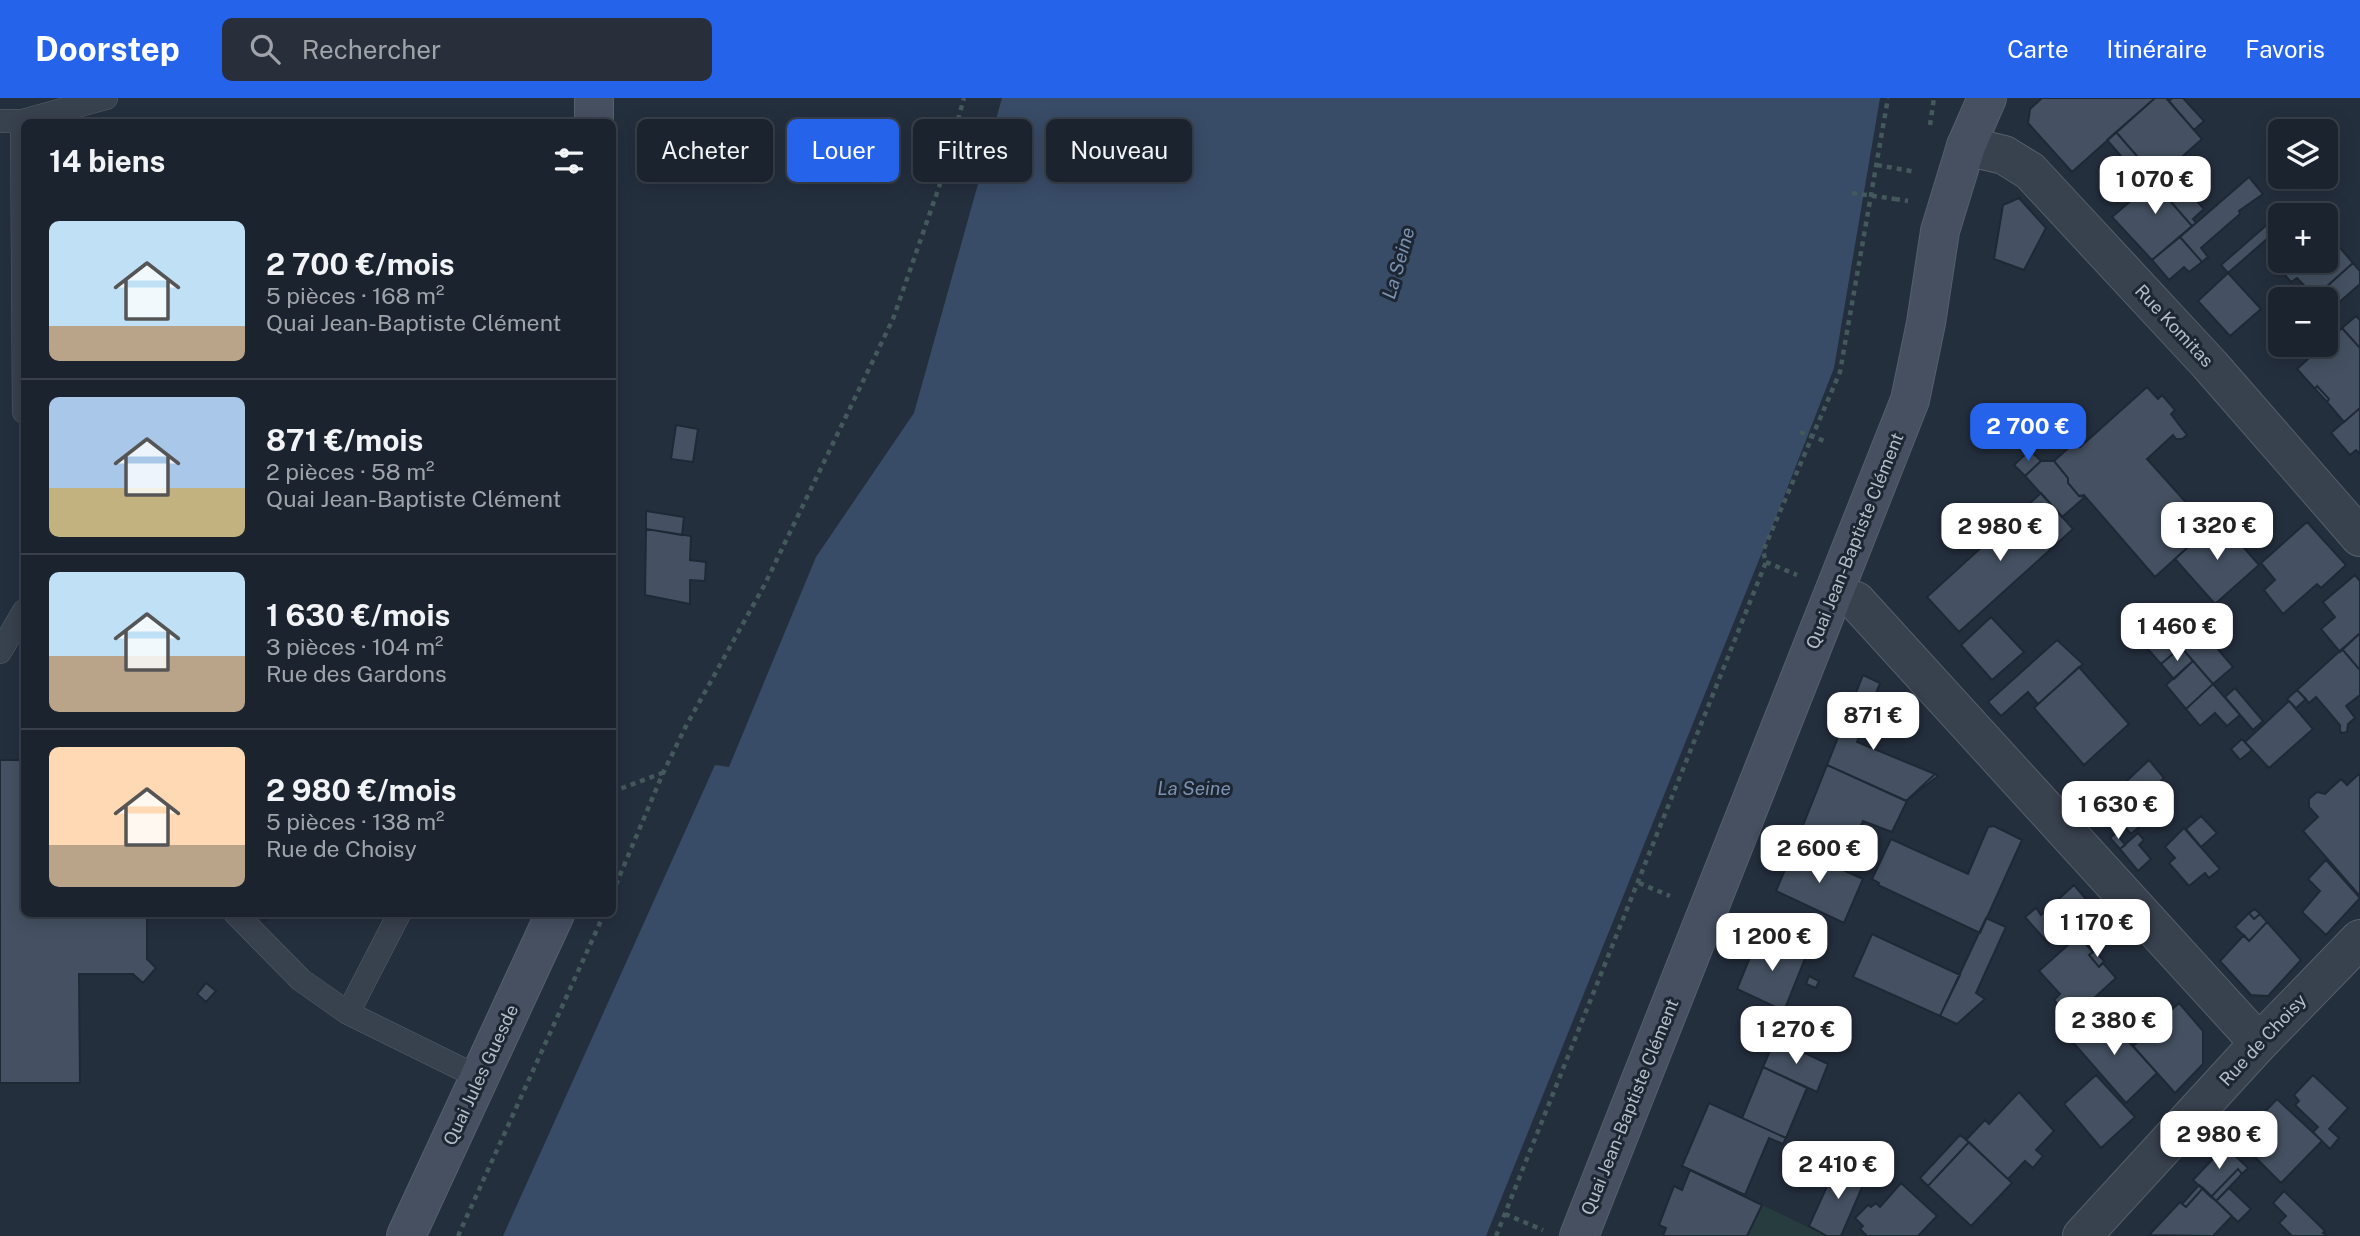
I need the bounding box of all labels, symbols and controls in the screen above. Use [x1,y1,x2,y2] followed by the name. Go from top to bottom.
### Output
[222,18,712,81] search box
[35,30,180,68] text: Doorstep
[246,30,284,68] icon: search
[302,34,441,65] text: Rechercher
[2007,35,2069,63] text: Carte
[2107,35,2207,63] text: Itinéraire
[2245,35,2325,63] text: Favoris
[637,119,773,182] chip: Acheter
[787,119,899,182] chip: Louer
[913,119,1032,182] chip: Filtres
[1046,119,1192,182] chip: Nouveau
[2268,119,2338,357] map controls
[2268,119,2338,189] button: layers
[550,142,588,180] icon: filters
[49,143,165,179] text: 14 biens
[2090,156,2220,216] pin: 1 070 €
[2116,165,2194,192] text: 1 070 €
[2268,203,2338,273] button: +
[1377,225,1419,301] water label: La Seine
[266,246,455,282] text: 2 700 €/mois
[105,249,189,333] icon: home
[2131,280,2218,371] street label: Rue Komitas
[266,282,444,309] text: 5 pièces · 168 m²
[2268,287,2338,357] button: −
[266,309,561,336] text: Quai Jean-Baptiste Clément
[1963,404,2093,463] pin: 2 700 €
[1986,412,2070,439] text: 2 700 €
[266,422,423,458] text: 871 €/mois
[105,425,189,509] icon: home
[1802,430,1908,652] street label: Quai Jean-Baptiste Clément
[266,458,435,485] text: 2 pièces · 58 m²
[266,485,561,512] text: Quai Jean-Baptiste Clément
[2152,503,2282,562] pin: 1 320 €
[1935,504,2065,563] pin: 2 980 €
[2177,511,2257,538] text: 1 320 €
[1957,512,2043,539] text: 2 980 €
[266,597,450,633] text: 1 630 €/mois
[105,600,189,684] icon: home
[2112,603,2242,663] pin: 1 460 €
[2137,612,2217,639] text: 1 460 €
[266,633,444,660] text: 3 pièces · 104 m²
[266,660,447,687] text: Rue des Gardons
[1824,692,1922,752] pin: 871 €
[1843,701,1903,728] text: 871 €
[266,772,457,808] text: 2 980 €/mois
[105,775,189,859] icon: home
[1157,777,1231,799] water label: La Seine
[2053,782,2183,841] pin: 1 630 €
[2078,790,2158,817] text: 1 630 €
[266,808,445,835] text: 5 pièces · 138 m²
[1754,826,1884,885] pin: 2 600 €
[1777,834,1861,861] text: 2 600 €
[266,835,417,862] text: Rue de Choisy
[2032,900,2162,959] pin: 1 170 €
[2060,908,2134,935] text: 1 170 €
[1707,914,1837,973] pin: 1 200 €
[1732,922,1812,949] text: 1 200 €
[2215,989,2311,1090] street label: Rue de Choisy
[1577,996,1683,1218] street label: Quai Jean-Baptiste Clément
[2049,998,2179,1057] pin: 2 380 €
[439,1001,522,1148] street label: Quai Jules Guesde
[1731,1006,1861,1066] pin: 1 270 €
[2071,1006,2157,1033] text: 2 380 €
[1757,1015,1835,1042] text: 1 270 €
[2154,1112,2284,1171] pin: 2 980 €
[2176,1120,2262,1147] text: 2 980 €
[1773,1142,1903,1201] pin: 2 410 €
[1798,1150,1878,1177] text: 2 410 €

